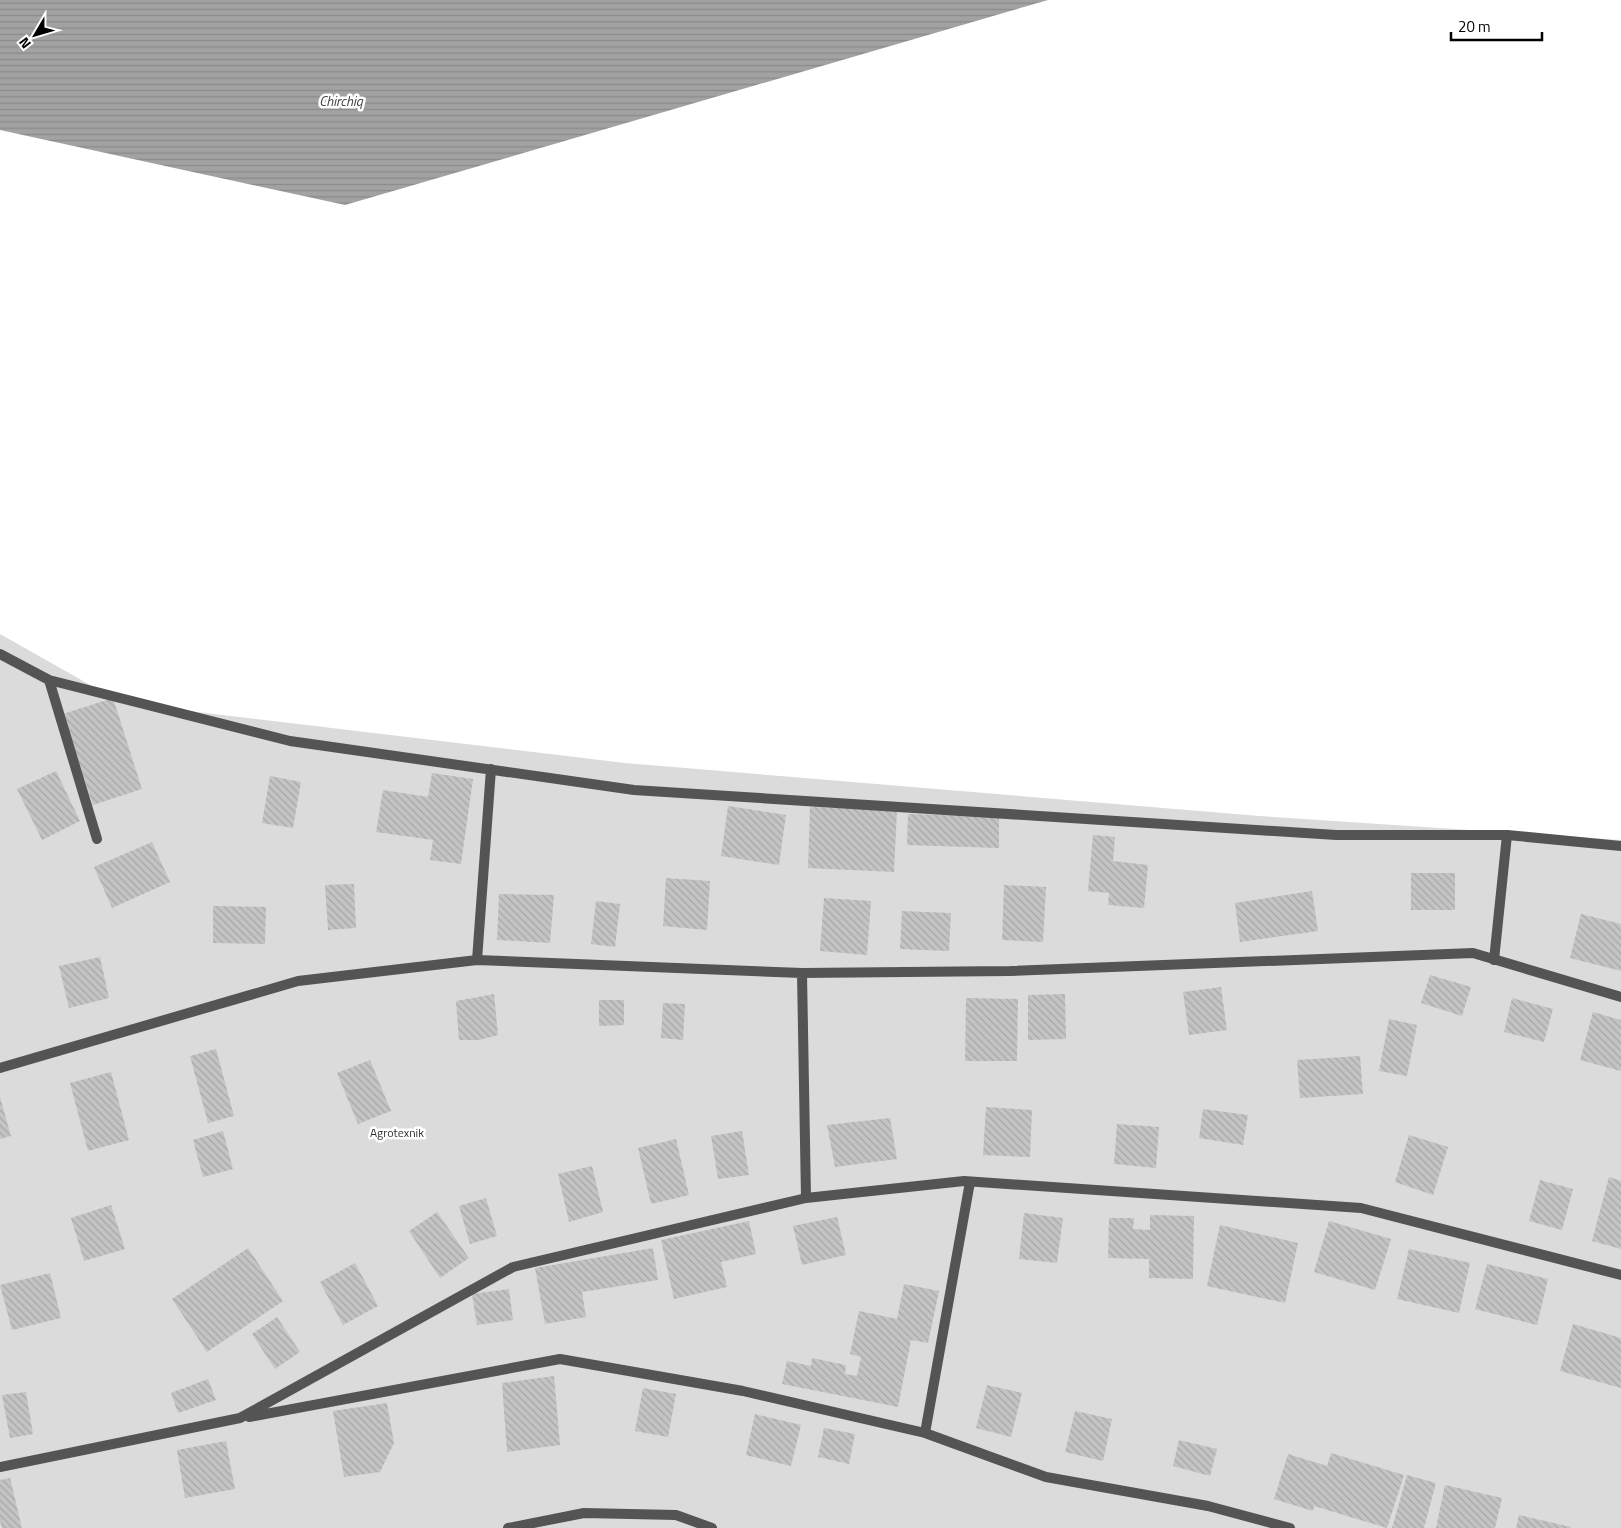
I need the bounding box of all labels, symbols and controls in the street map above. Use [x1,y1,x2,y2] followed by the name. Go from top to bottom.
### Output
[10,10,60,60] north arrow
[1451,10,1542,42] scale bar
[1458,15,1491,38] text: 20 m
[13,33,36,54] text: N
[319,90,364,111] water label: Chirchiq
[370,1123,424,1142] park label: Agrotexnik

